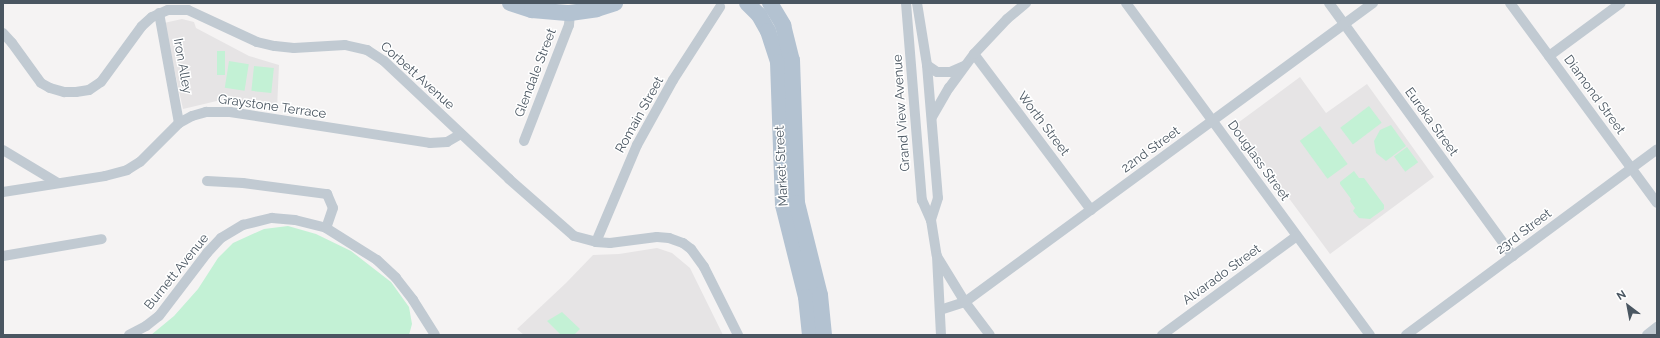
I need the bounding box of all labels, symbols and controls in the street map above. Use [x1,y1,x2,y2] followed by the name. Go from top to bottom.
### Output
[512,26,560,120] street label: Glendale Street
[169,37,195,95] street label: Iron Alley
[377,39,457,113] street label: Corbett Avenue
[1560,52,1628,138] street label: Diamond Street
[890,53,914,173] street label: Grand View Avenue
[613,74,667,156] street label: Romain Street
[1401,85,1461,159] street label: Eureka Street
[1014,89,1072,159] street label: Worth Street
[217,92,327,122] street label: Graystone Terrace
[1224,118,1292,204] street label: Douglass Street
[1119,124,1183,176] street label: 22nd Street
[772,125,792,207] street label: Market Street
[1493,206,1555,258] street label: 23rd Street
[141,231,213,313] street label: Burnett Avenue
[1180,241,1264,309] street label: Alvarado Street
[1608,286,1648,326] north arrow
[1614,288,1628,303] text: N

